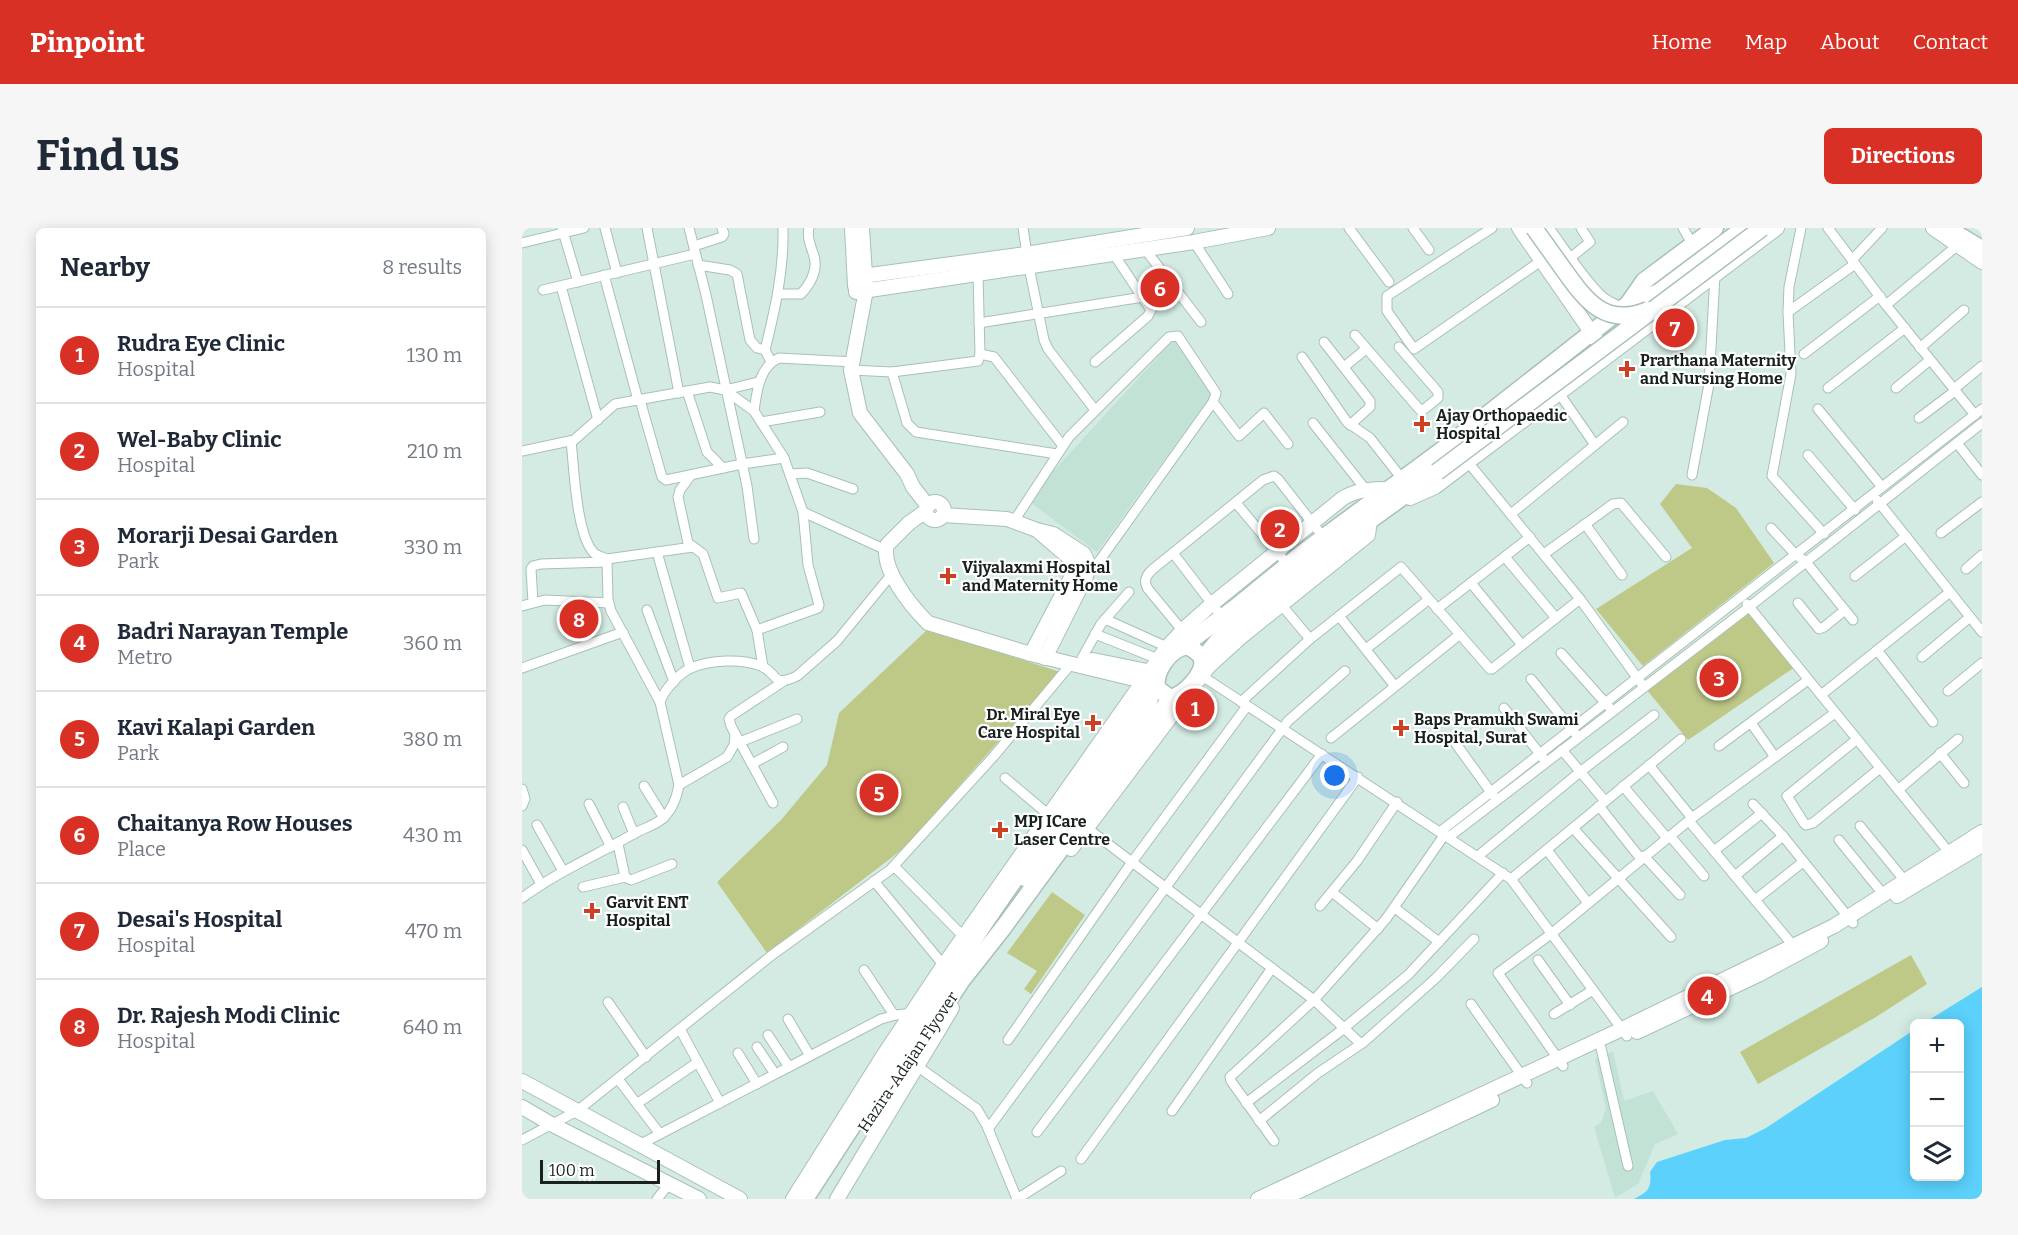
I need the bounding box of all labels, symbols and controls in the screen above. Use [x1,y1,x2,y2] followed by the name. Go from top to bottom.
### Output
[30,26,145,59] text: Pinpoint
[1652,29,1712,55] text: Home
[1745,29,1787,55] text: Map
[1820,29,1880,55] text: About
[1913,29,1988,55] text: Contact
[1824,128,1982,184] button: Directions
[36,131,180,181] text: Find us
[60,252,150,283] text: Nearby
[382,255,462,279] text: 8 results
[1140,266,1180,310] pin: 6
[1656,306,1694,350] pin: 7
[117,330,285,357] text: Rudra Eye Clinic
[75,343,84,367] text: 1
[407,343,462,367] text: 130 m
[1640,351,1796,388] place label: Prarthana Maternity and Nursing Home
[117,357,195,381] text: Hospital
[1618,360,1636,378] marker: Prarthana Maternity and Nursing Home
[1436,406,1567,443] place label: Ajay Orthopaedic Hospital
[1413,415,1431,433] marker: Ajay Orthopaedic Hospital
[117,426,282,453] text: Wel-Baby Clinic
[74,439,85,463] text: 2
[407,439,462,463] text: 210 m
[117,453,195,477] text: Hospital
[1260,506,1299,552] pin: 2
[117,522,338,549] text: Morarji Desai Garden
[74,535,85,559] text: 3
[404,535,462,559] text: 330 m
[117,549,159,573] text: Park
[962,558,1118,595] place label: Vijyalaxmi Hospital and Maternity Home
[939,567,957,585] marker: Vijyalaxmi Hospital and Maternity Home
[560,596,598,642] pin: 8
[117,618,348,645] text: Badri Narayan Temple
[73,631,86,655] text: 4
[403,631,462,655] text: 360 m
[117,645,173,669] text: Metro
[1700,656,1738,700] pin: 3
[1176,686,1214,730] pin: 1
[978,705,1080,742] place label: Dr. Miral Eye Care Hospital
[1414,710,1579,747] place label: Baps Pramukh Swami Hospital, Surat
[117,714,315,741] text: Kavi Kalapi Garden
[1084,714,1102,732] marker: Dr. Miral Eye Care Hospital
[1392,719,1410,737] marker: Baps Pramukh Swami Hospital, Surat
[74,727,85,751] text: 5
[403,727,462,751] text: 380 m
[117,741,159,765] text: Park
[1320,761,1349,790] your location
[860,770,898,816] pin: 5
[117,810,353,837] text: Chaitanya Row Houses
[1014,812,1110,849] place label: MPJ ICare Laser Centre
[991,821,1009,839] marker: MPJ ICare Laser Centre
[74,823,85,847] text: 6
[403,823,462,847] text: 430 m
[117,837,166,861] text: Place
[606,893,689,930] place label: Garvit ENT Hospital
[583,902,601,920] marker: Garvit ENT Hospital
[117,906,282,933] text: Desai's Hospital
[74,919,85,943] text: 7
[405,919,462,943] text: 470 m
[117,933,195,957] text: Hospital
[1688,974,1726,1018] pin: 4
[854,988,962,1136] street label: Hazira-Adajan Flyover
[117,1002,340,1029] text: Dr. Rajesh Modi Clinic
[73,1015,86,1039] text: 8
[403,1015,462,1039] text: 640 m
[1910,1019,1964,1181] map controls
[1910,1019,1964,1073] button: +
[117,1029,195,1053] text: Hospital
[1910,1073,1964,1127] button: −
[1910,1127,1964,1181] button: layers
[540,1157,660,1184] scale bar
[549,1161,594,1180] text: 100 m

